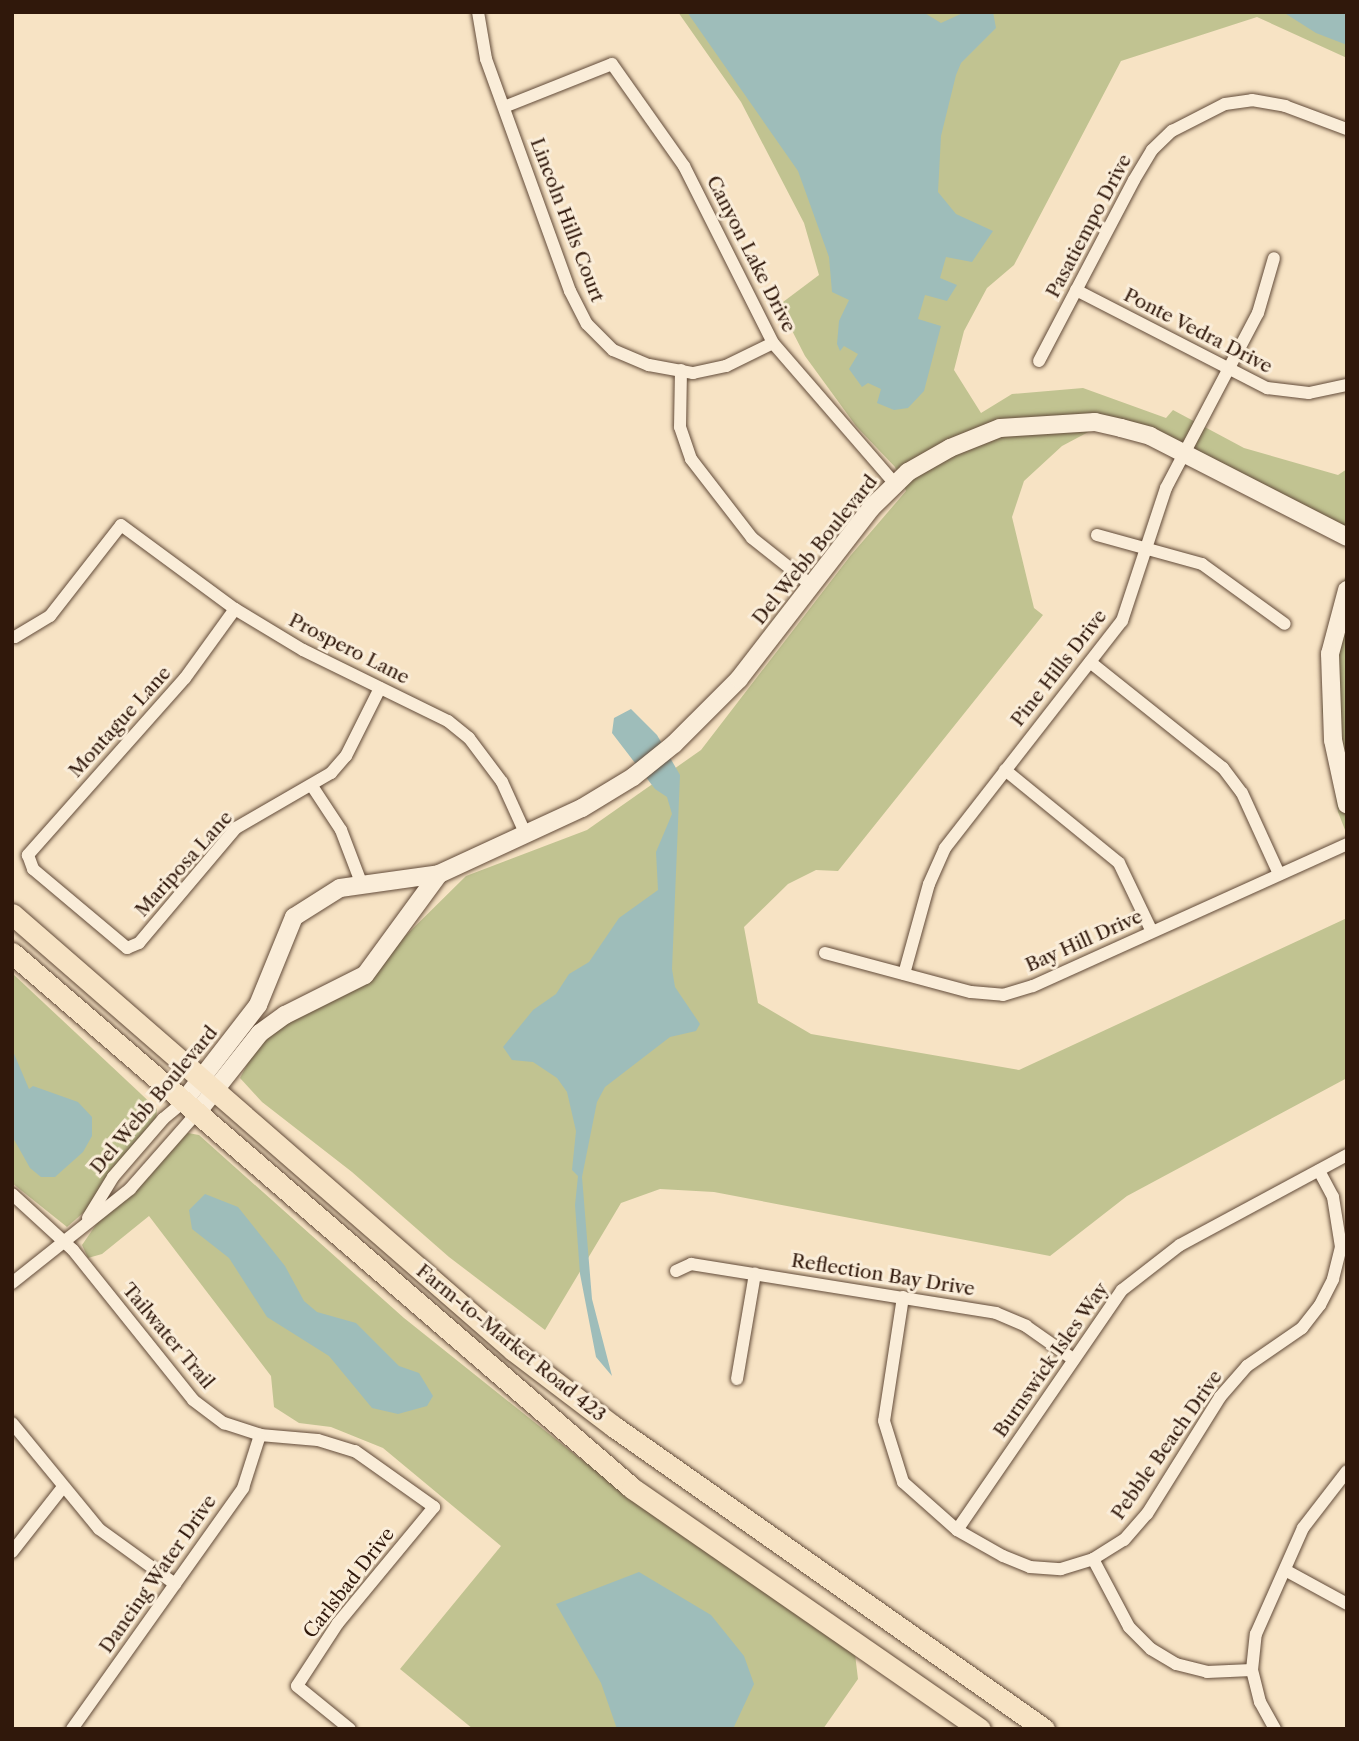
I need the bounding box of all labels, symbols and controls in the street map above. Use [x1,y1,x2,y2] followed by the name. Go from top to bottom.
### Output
[525,135,609,305] street label: Lincoln Hills Court
[1042,150,1136,302] street label: Pasatiempo Drive
[702,172,800,336] street label: Canyon Lake Drive
[1119,283,1277,379] street label: Ponte Vedra Drive
[748,470,882,630] street label: Del Webb Boulevard
[1006,605,1112,731] street label: Pine Hills Drive
[285,609,413,689] street label: Prospero Lane
[64,662,176,782] street label: Montague Lane
[131,806,237,922] street label: Mariposa Lane
[1022,905,1146,977] street label: Bay Hill Drive
[85,1021,223,1179] street label: Del Webb Boulevard
[789,1249,977,1301] street label: Reflection Bay Drive
[412,1260,610,1426] street label: Farm-to-Market Road 423
[117,1278,219,1394] street label: Tailwater Trail
[989,1278,1113,1442] street label: Burnswick Isles Way
[1107,1366,1227,1524] street label: Pebble Beach Drive
[94,1490,222,1658] street label: Dancing Water Drive
[299,1523,399,1643] street label: Carlsbad Drive

